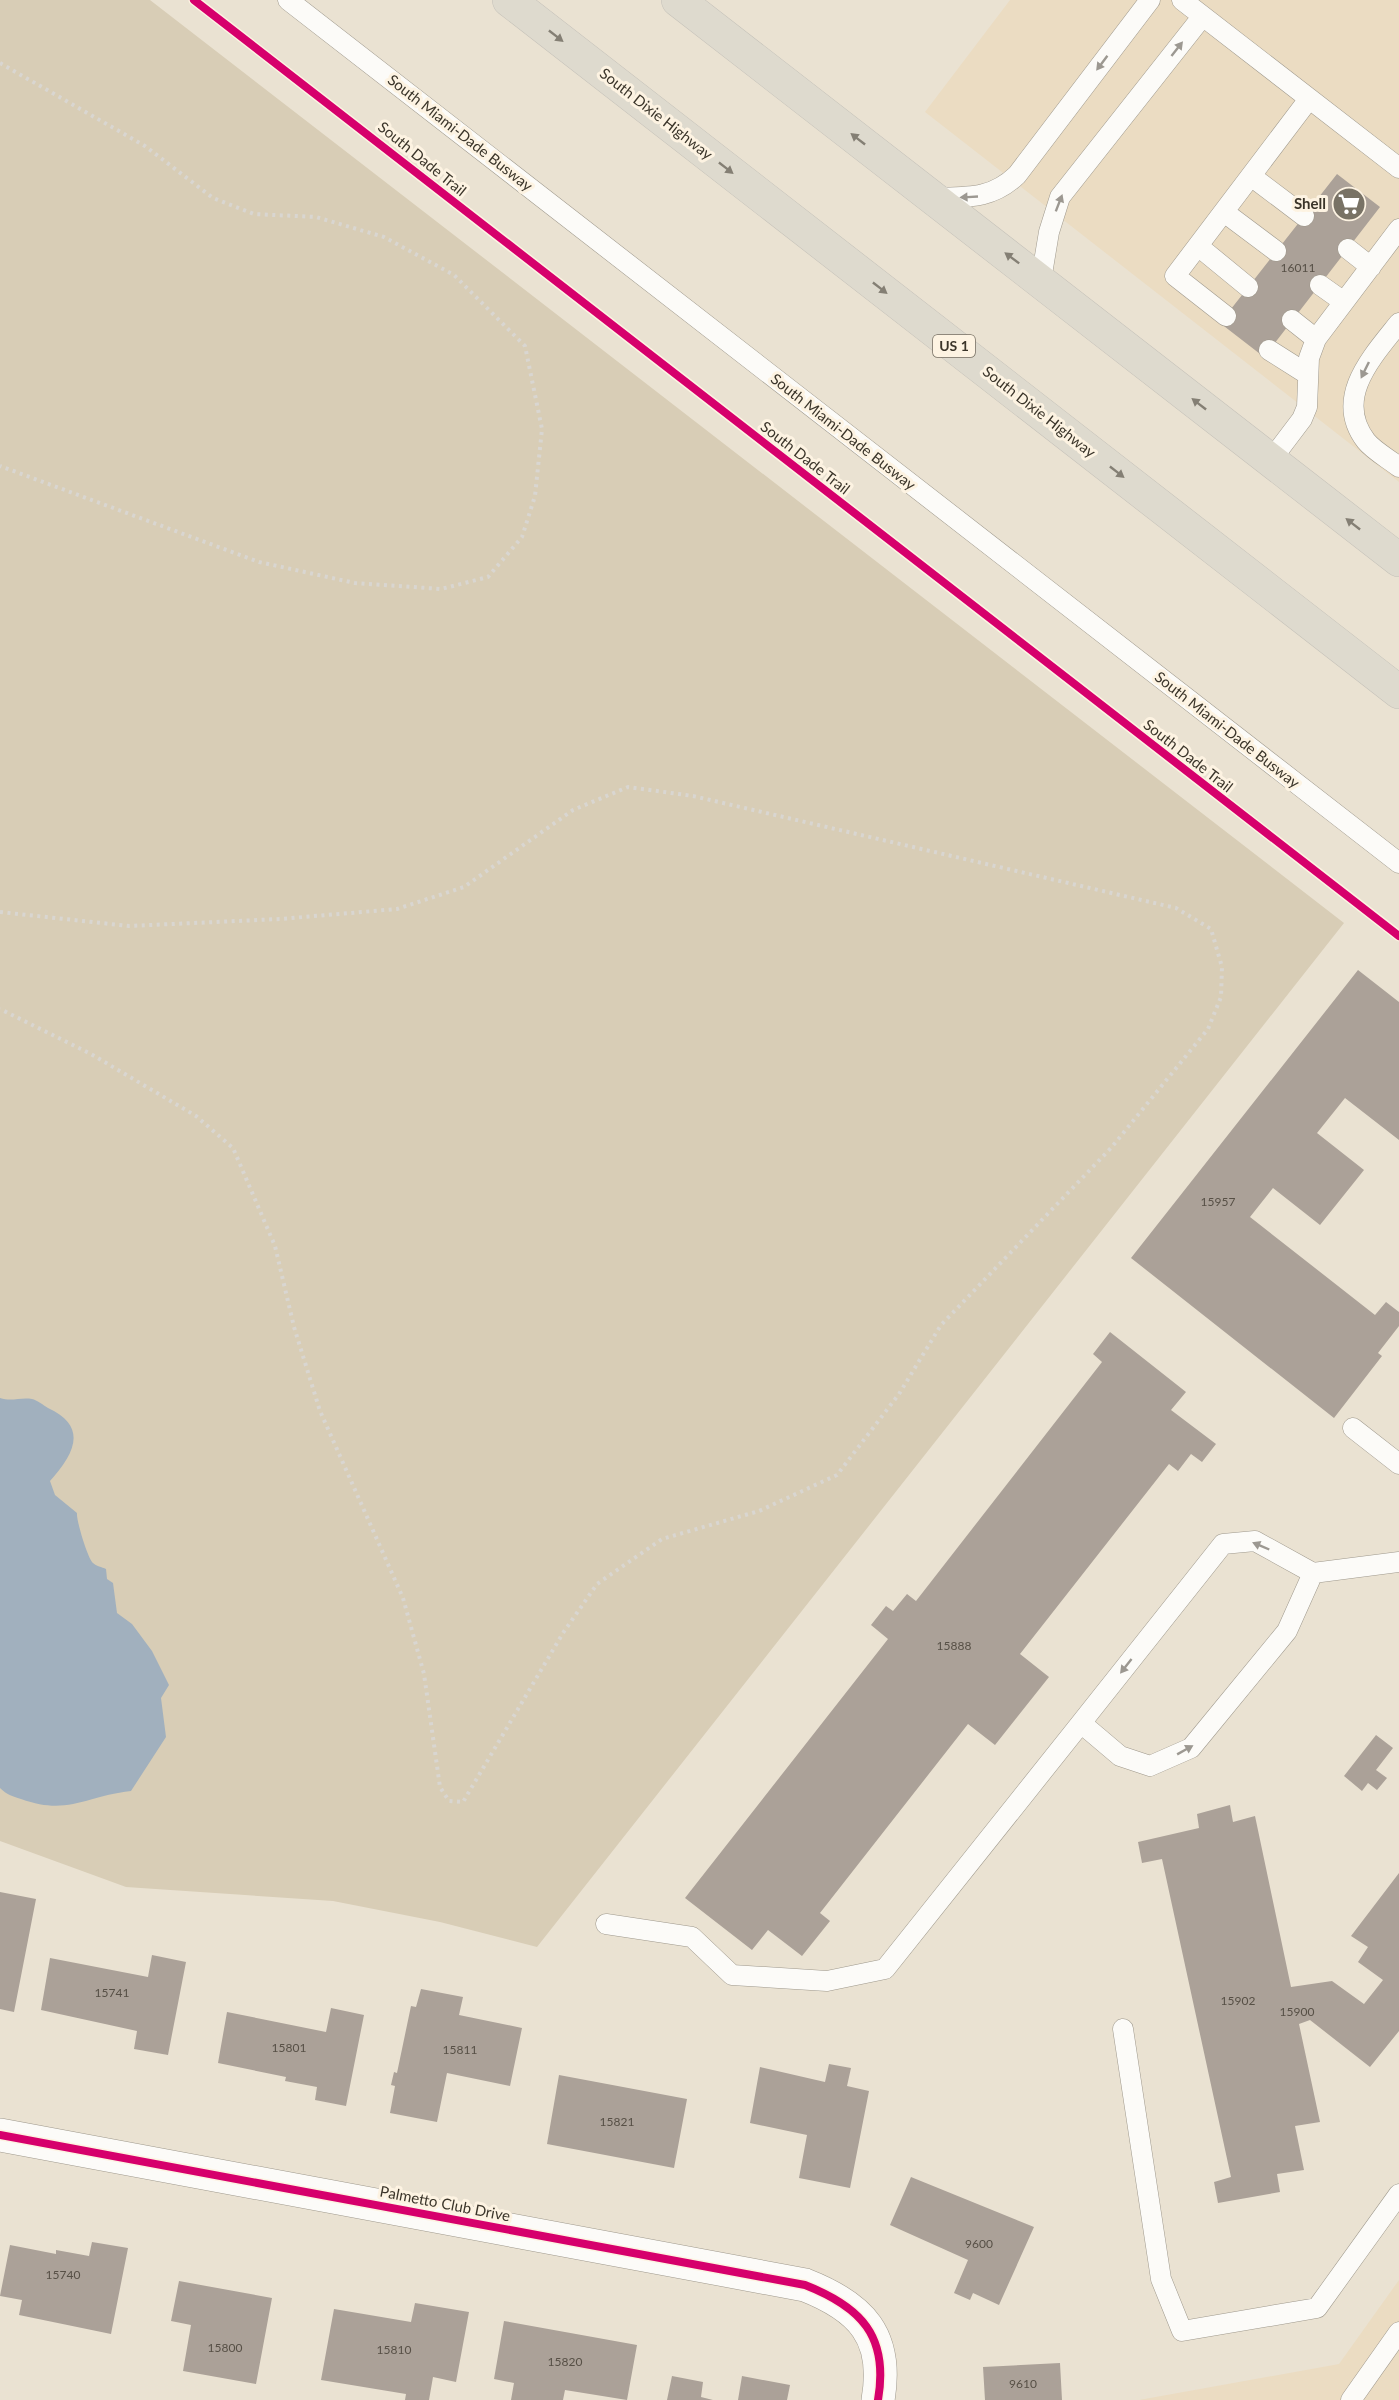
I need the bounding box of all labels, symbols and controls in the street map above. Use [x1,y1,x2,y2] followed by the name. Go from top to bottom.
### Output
[548,29,563,41] one-way arrow
[1171,41,1183,56] one-way arrow
[1096,55,1108,71] one-way arrow
[597,64,717,163] street label: South Dixie Highway
[385,70,537,195] street label: South Miami-Dade Busway
[375,117,470,199] street label: South Dade Trail
[850,132,866,145] one-way arrow
[718,162,734,175] one-way arrow
[1331,186,1367,222] supermarket icon: Shell
[959,192,978,201] one-way arrow
[1054,194,1064,212] one-way arrow
[1294,194,1326,212] place label: Shell
[1004,252,1020,265] one-way arrow
[1281,260,1315,275] house number: 16011
[872,282,888,295] one-way arrow
[933,335,975,357] road number: US 1
[1360,361,1369,378] one-way arrow
[980,362,1100,461] street label: South Dixie Highway
[768,369,920,494] street label: South Miami-Dade Busway
[1191,397,1207,410] one-way arrow
[757,417,854,498] street label: South Dade Trail
[1109,466,1125,479] one-way arrow
[1345,517,1361,530] one-way arrow
[1152,667,1304,792] street label: South Miami-Dade Busway
[1140,715,1237,796] street label: South Dade Trail
[1201,1194,1235,1209] house number: 15957
[1252,1541,1270,1551] one-way arrow
[937,1638,971,1653] house number: 15888
[1120,1658,1133,1674] one-way arrow
[1177,1745,1194,1755] one-way arrow
[95,1985,129,2000] house number: 15741
[1221,1993,1255,2008] house number: 15902
[1280,2004,1314,2019] house number: 15900
[272,2040,306,2055] house number: 15801
[443,2042,477,2057] house number: 15811
[600,2114,634,2129] house number: 15821
[378,2182,512,2225] street label: Palmetto Club Drive
[965,2236,993,2251] house number: 9600
[46,2267,80,2282] house number: 15740
[208,2340,242,2355] house number: 15800
[377,2342,411,2357] house number: 15810
[548,2354,582,2369] house number: 15820
[1009,2376,1037,2391] house number: 9610

